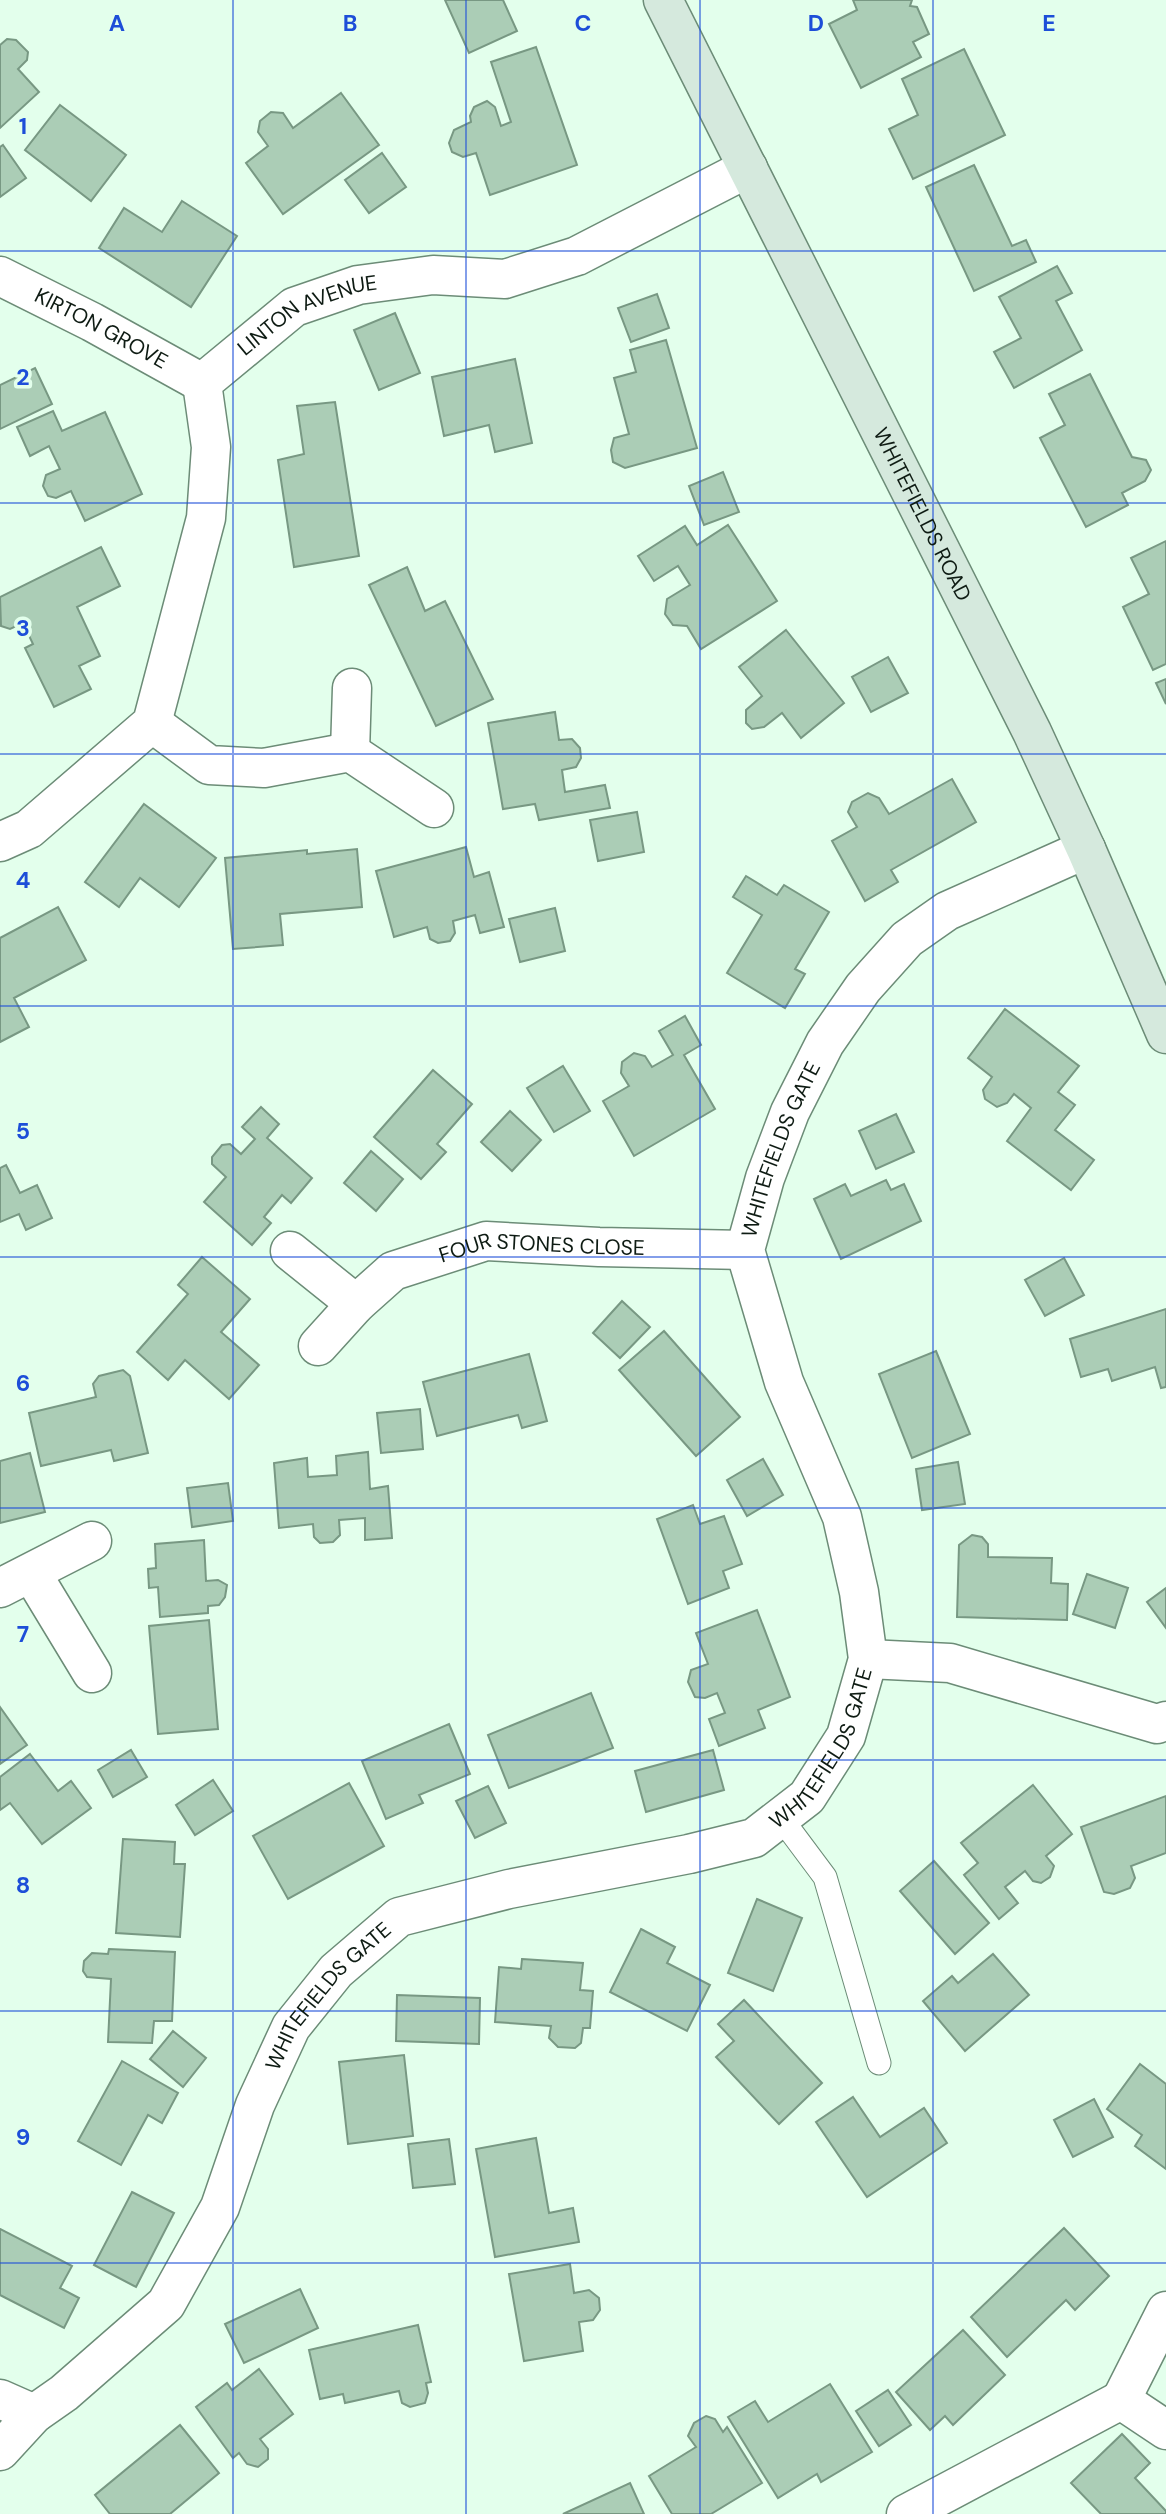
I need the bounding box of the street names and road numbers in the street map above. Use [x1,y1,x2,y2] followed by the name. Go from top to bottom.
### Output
[232,269,379,362] street label: LINTON AVENUE
[30,282,173,375] street label: KIRTON GROVE
[867,423,978,606] street label: WHITEFIELDS ROAD
[735,1057,827,1241] street label: WHITEFIELDS GATE
[435,1226,645,1269] street label: FOUR STONES CLOSE
[764,1665,879,1835] street label: WHITEFIELDS GATE
[259,1916,397,2075] street label: WHITEFIELDS GATE

